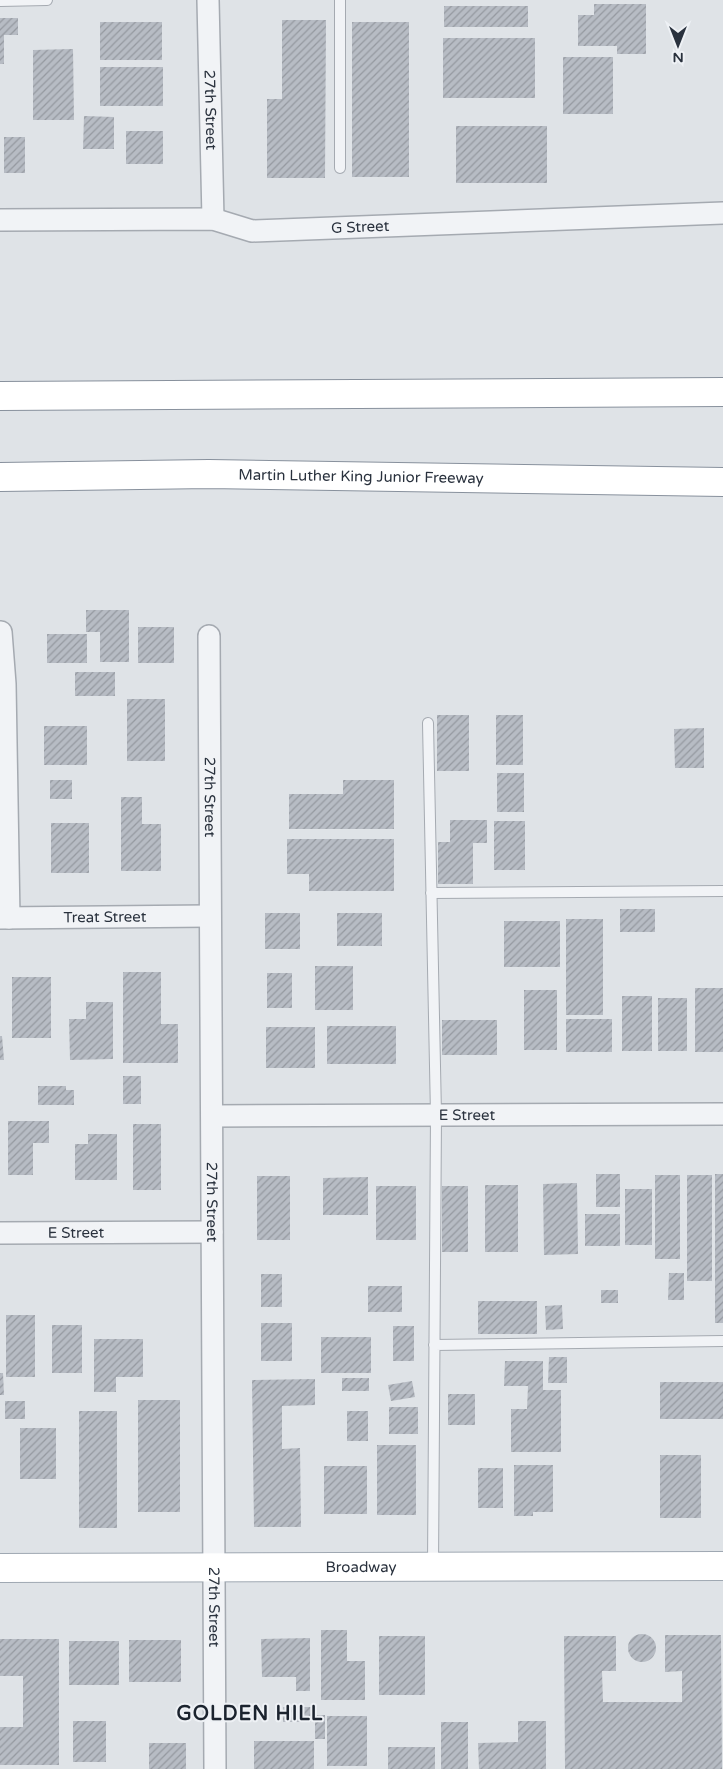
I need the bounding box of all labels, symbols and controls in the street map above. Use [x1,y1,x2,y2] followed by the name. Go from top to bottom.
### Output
[653,20,703,70] north arrow
[672,49,684,66] text: N
[201,70,220,151] street label: 27th Street
[331,217,390,237] street label: G Street
[238,465,484,487] street label: Martin Luther King Junior Freeway
[201,757,219,838] street label: 27th Street
[63,908,147,926] street label: Treat Street
[439,1106,496,1124] street label: E Street
[203,1162,221,1243] street label: 27th Street
[48,1224,105,1242] street label: E Street
[325,1558,397,1576] street label: Broadway
[205,1567,223,1648] street label: 27th Street
[177,1702,323,1726] district label: GOLDEN HILL

